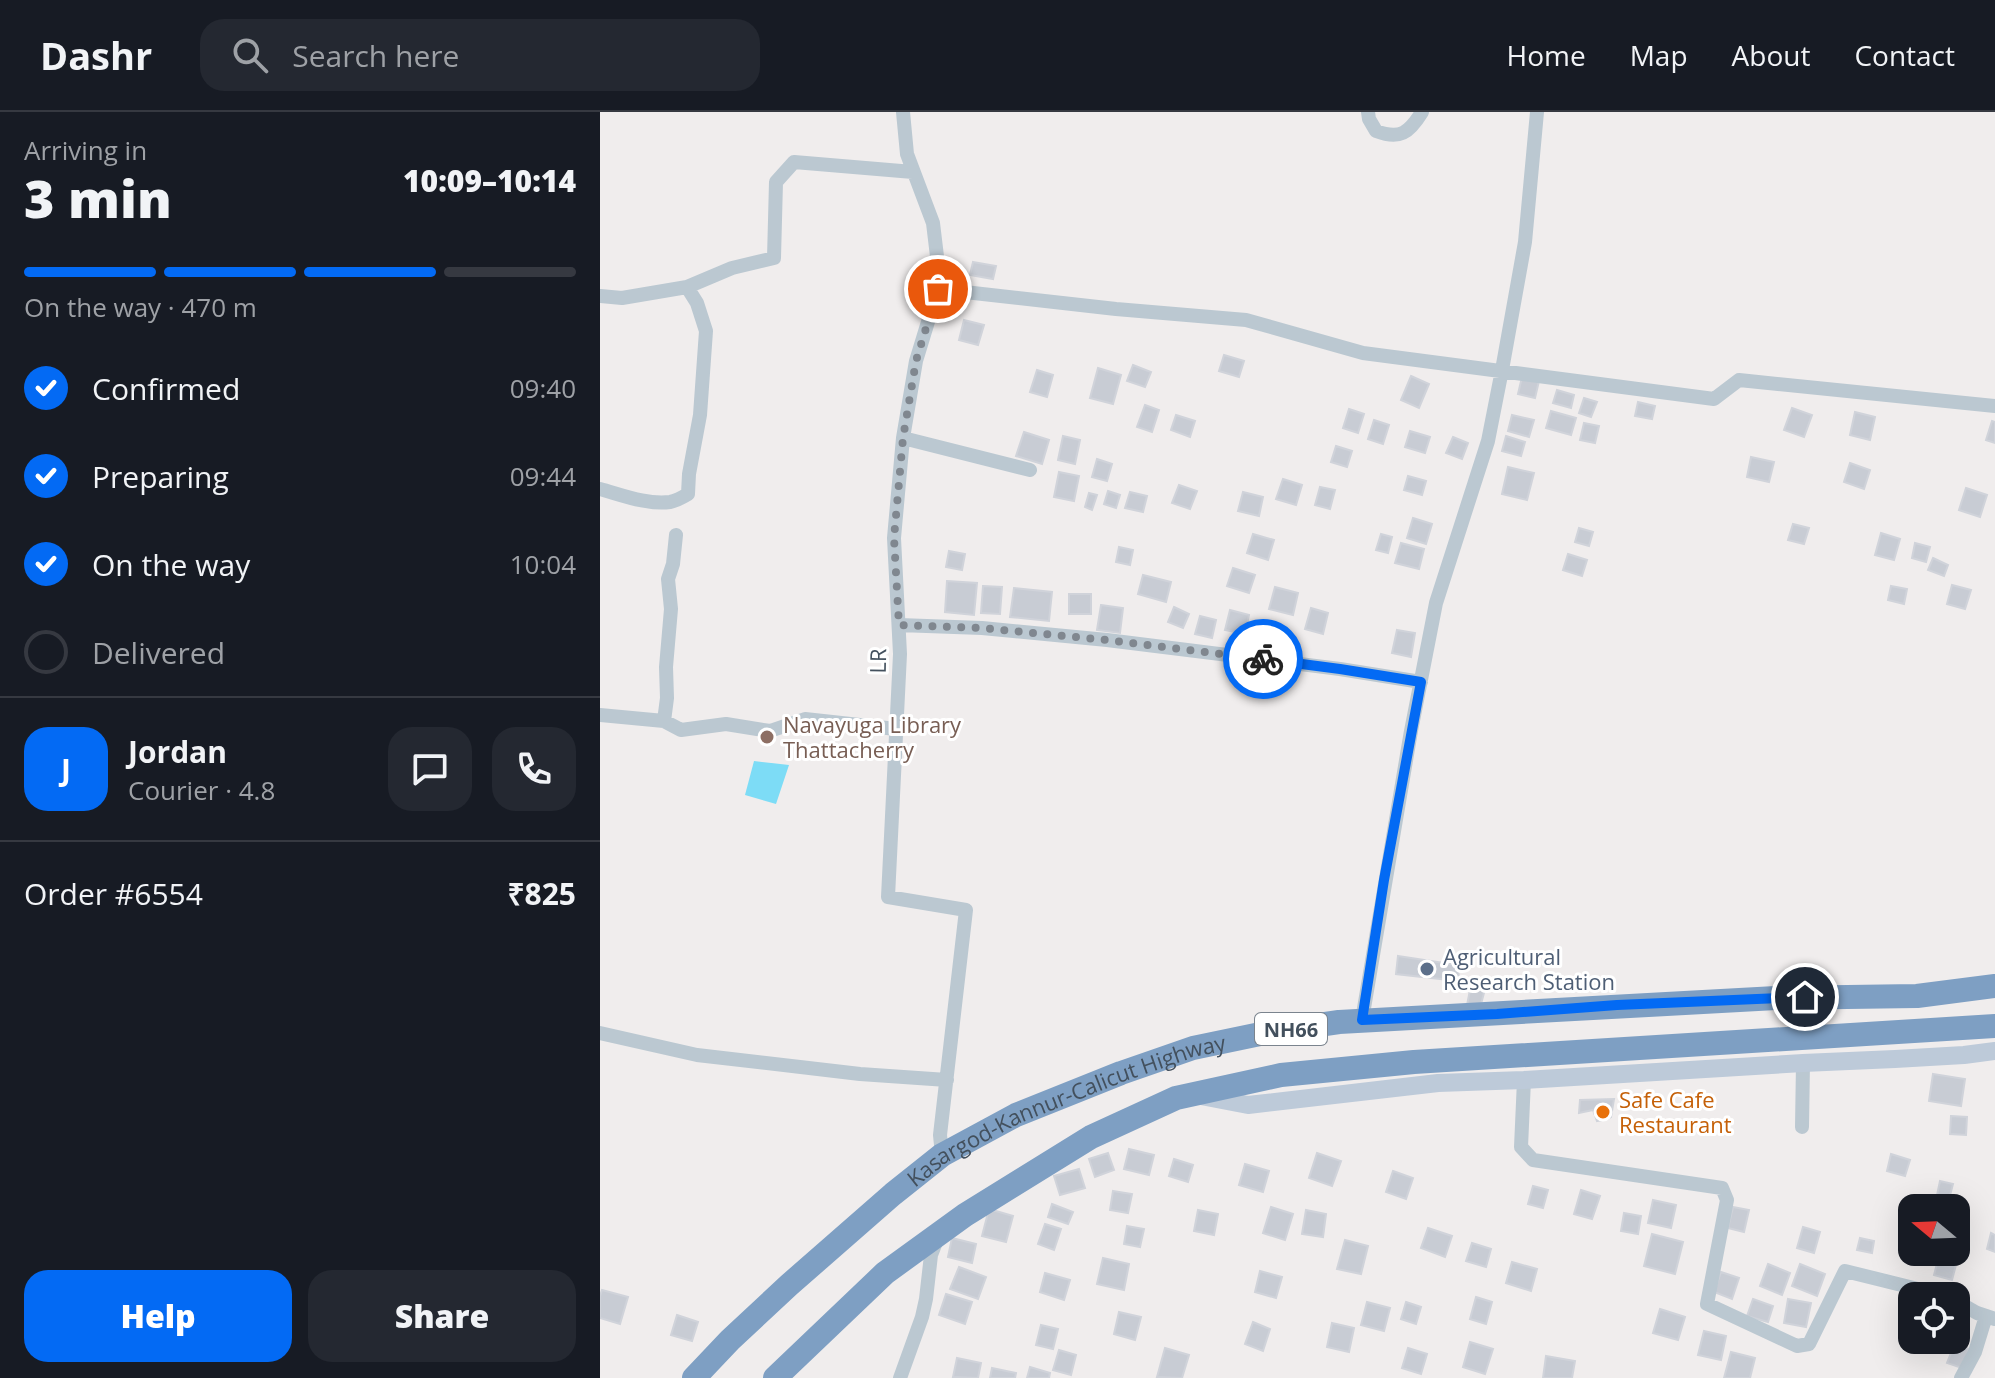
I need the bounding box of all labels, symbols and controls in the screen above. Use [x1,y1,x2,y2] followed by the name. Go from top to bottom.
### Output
[200,19,760,91] search box
[40,29,152,81] text: Dashr
[228,33,272,77] icon: search
[292,35,459,76] text: Search here
[1507,36,1586,74] text: Home
[1630,36,1688,74] text: Map
[1732,36,1810,74] text: About
[1854,36,1955,74] text: Contact
[24,132,147,168] text: Arriving in
[403,160,576,201] text: 10:09–10:14
[24,162,172,233] text: 3 min
[904,255,972,323] pin
[916,267,960,311] icon: bag
[24,289,257,325] text: On the way · 470 m
[24,366,68,410] icon: check
[92,368,240,409] text: Confirmed
[510,370,576,406] text: 09:40
[24,454,68,498] icon: check
[92,456,229,497] text: Preparing
[510,458,576,494] text: 09:44
[24,542,68,586] icon: check
[92,544,250,585] text: On the way
[510,546,576,582] text: 10:04
[1223,619,1303,699] courier
[92,632,225,673] text: Delivered
[1241,637,1285,681] icon: bike
[862,648,892,674] street label: LR
[783,709,962,764] place label: Navayuga Library Thattacherry
[388,727,472,811] button: chat
[492,727,576,811] button: phone
[758,728,776,746] marker: Navayuga Library Thattacherry
[128,731,227,772] text: Jordan
[61,749,71,790] text: J
[128,772,275,808] text: Courier · 4.8
[24,873,203,914] text: Order #6554
[507,873,576,914] text: ₹825
[1443,941,1615,996] place label: Agricultural Research Station
[1418,960,1436,978] marker: Agricultural Research Station
[1771,963,1839,1031] pin
[1783,975,1827,1019] icon: home
[1255,1013,1327,1045] road number: NH66
[900,1026,1229,1193] street label: Kasargod-Kannur-Calicut Highway
[1619,1084,1732,1139] place label: Safe Cafe Restaurant
[1594,1103,1612,1121] marker: Safe Cafe Restaurant
[1898,1194,1970,1266] north arrow
[1898,1194,1970,1354] map controls
[24,1270,292,1362] button: Help
[308,1270,576,1362] button: Share
[1898,1282,1970,1354] button: locate

